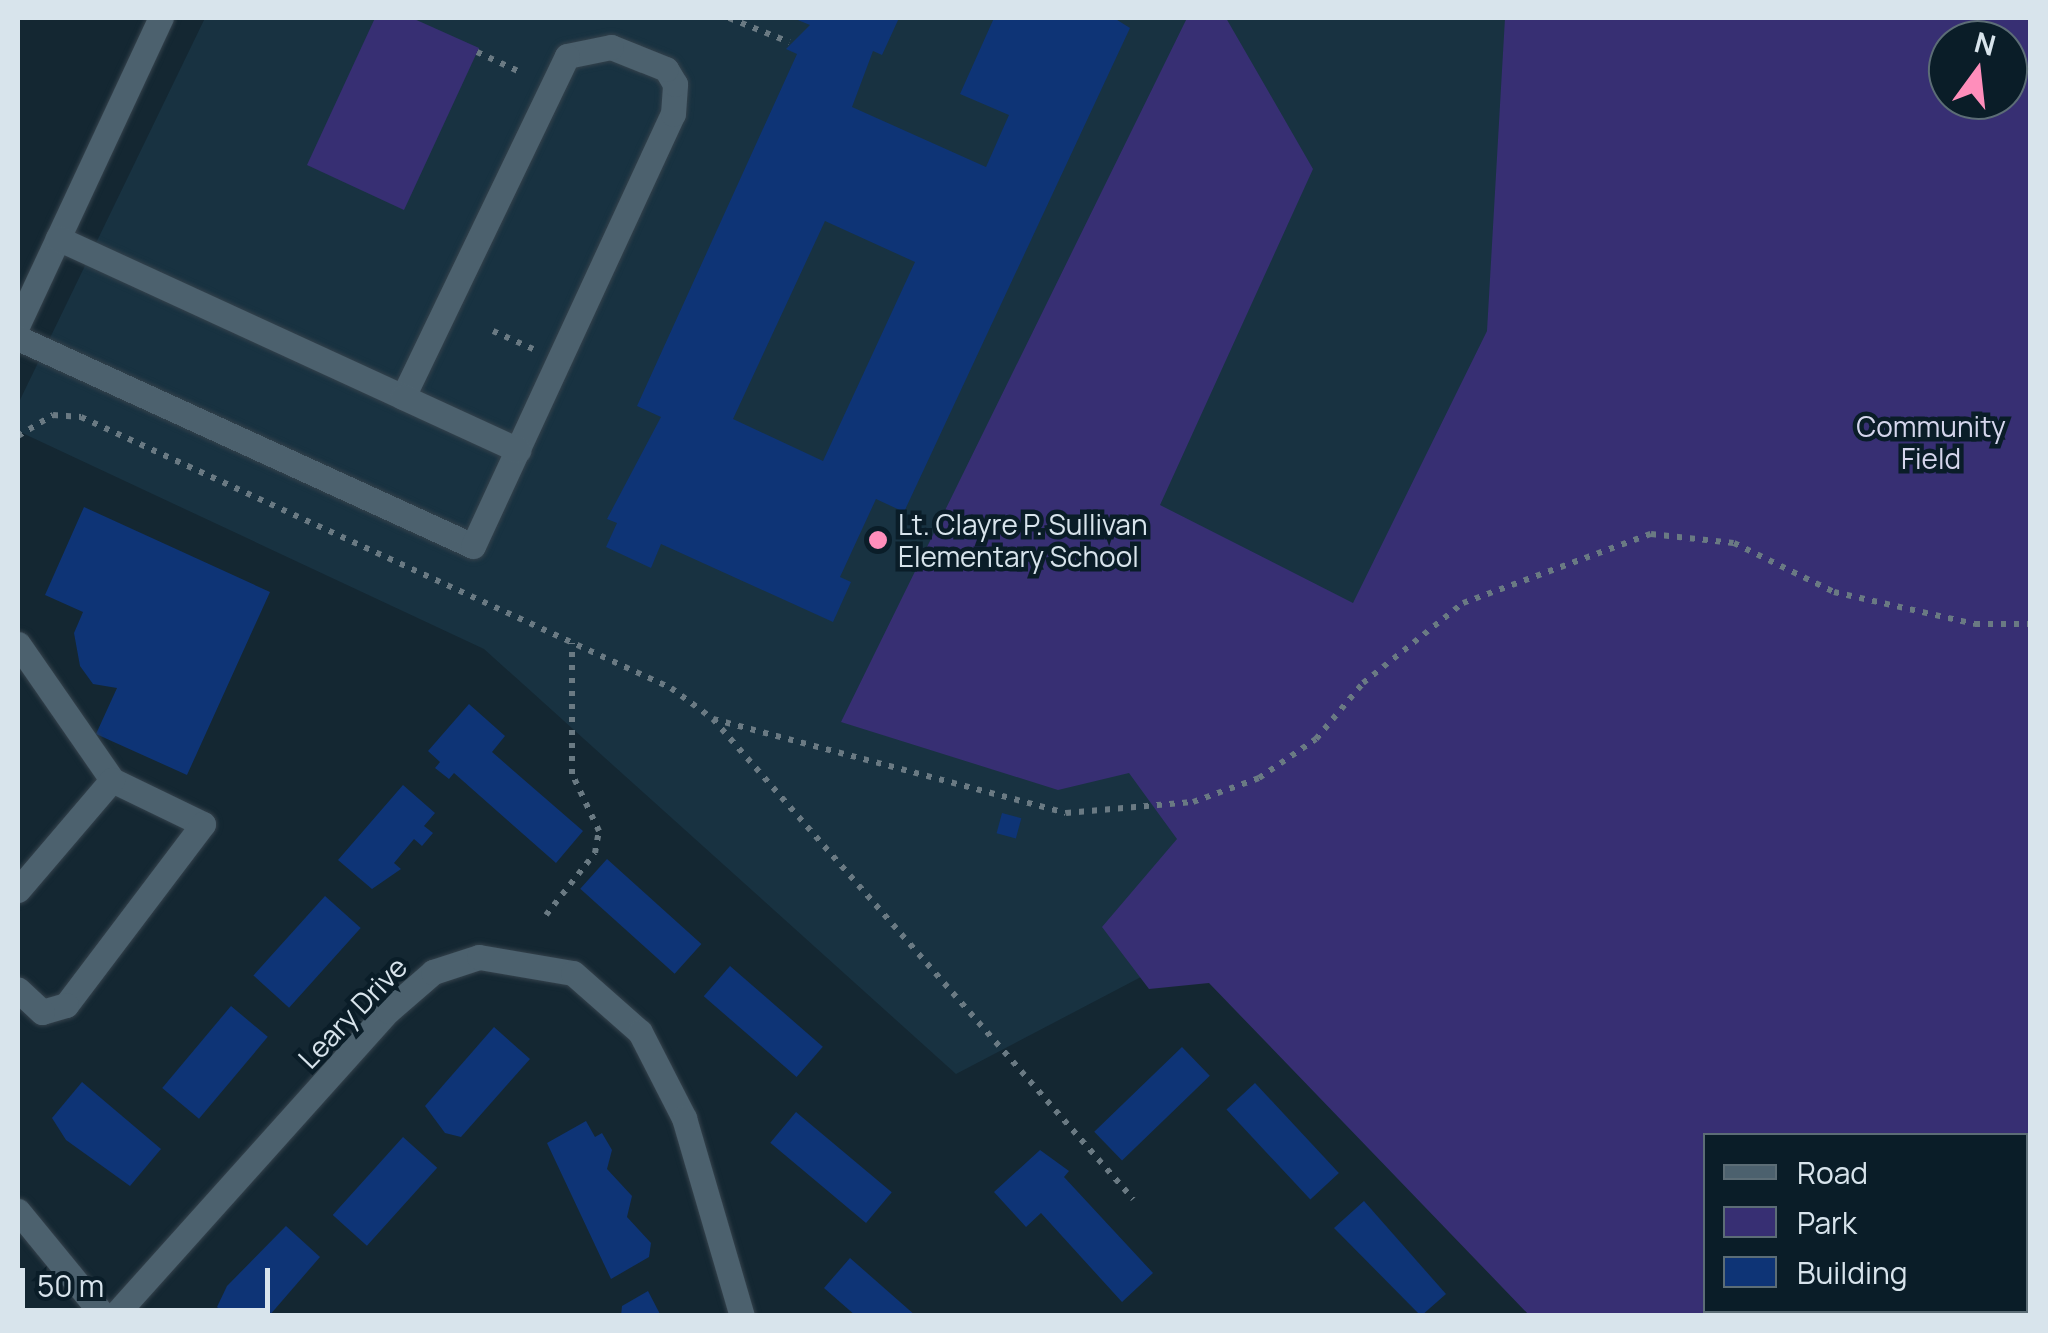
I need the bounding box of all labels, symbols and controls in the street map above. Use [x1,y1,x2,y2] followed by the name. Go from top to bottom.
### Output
[1928,20,2028,120] north arrow
[1971,22,2000,64] text: N
[1856,409,2006,475] park label: Community Field
[898,507,1148,573] place label: Lt. Clayre P. Sullivan Elementary School
[867,529,889,551] marker: Lt. Clayre P. Sullivan Elementary School
[291,949,413,1075] street label: Leary Drive
[1703,1133,2028,1313] legend
[1797,1152,1868,1193] text: Road
[1797,1202,1857,1243] text: Park
[25,1248,275,1310] scale bar
[1797,1252,1908,1293] text: Building
[37,1265,104,1306] text: 50 m

